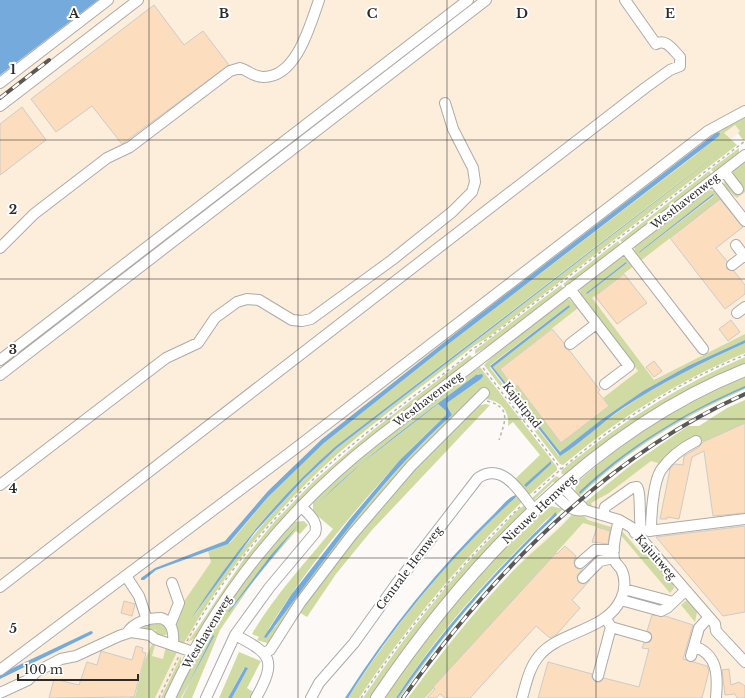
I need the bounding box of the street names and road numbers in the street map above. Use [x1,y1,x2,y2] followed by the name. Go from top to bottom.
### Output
[647,170,722,233] street label: Westhavenweg
[390,368,466,430] street label: Westhavenweg
[500,379,545,431] street label: Kajuitpad
[499,471,579,547] street label: Nieuwe Hemweg
[373,523,445,613] street label: Centrale Hemweg
[633,532,680,583] street label: Kajuitweg
[179,592,235,672] street label: Westhavenweg

